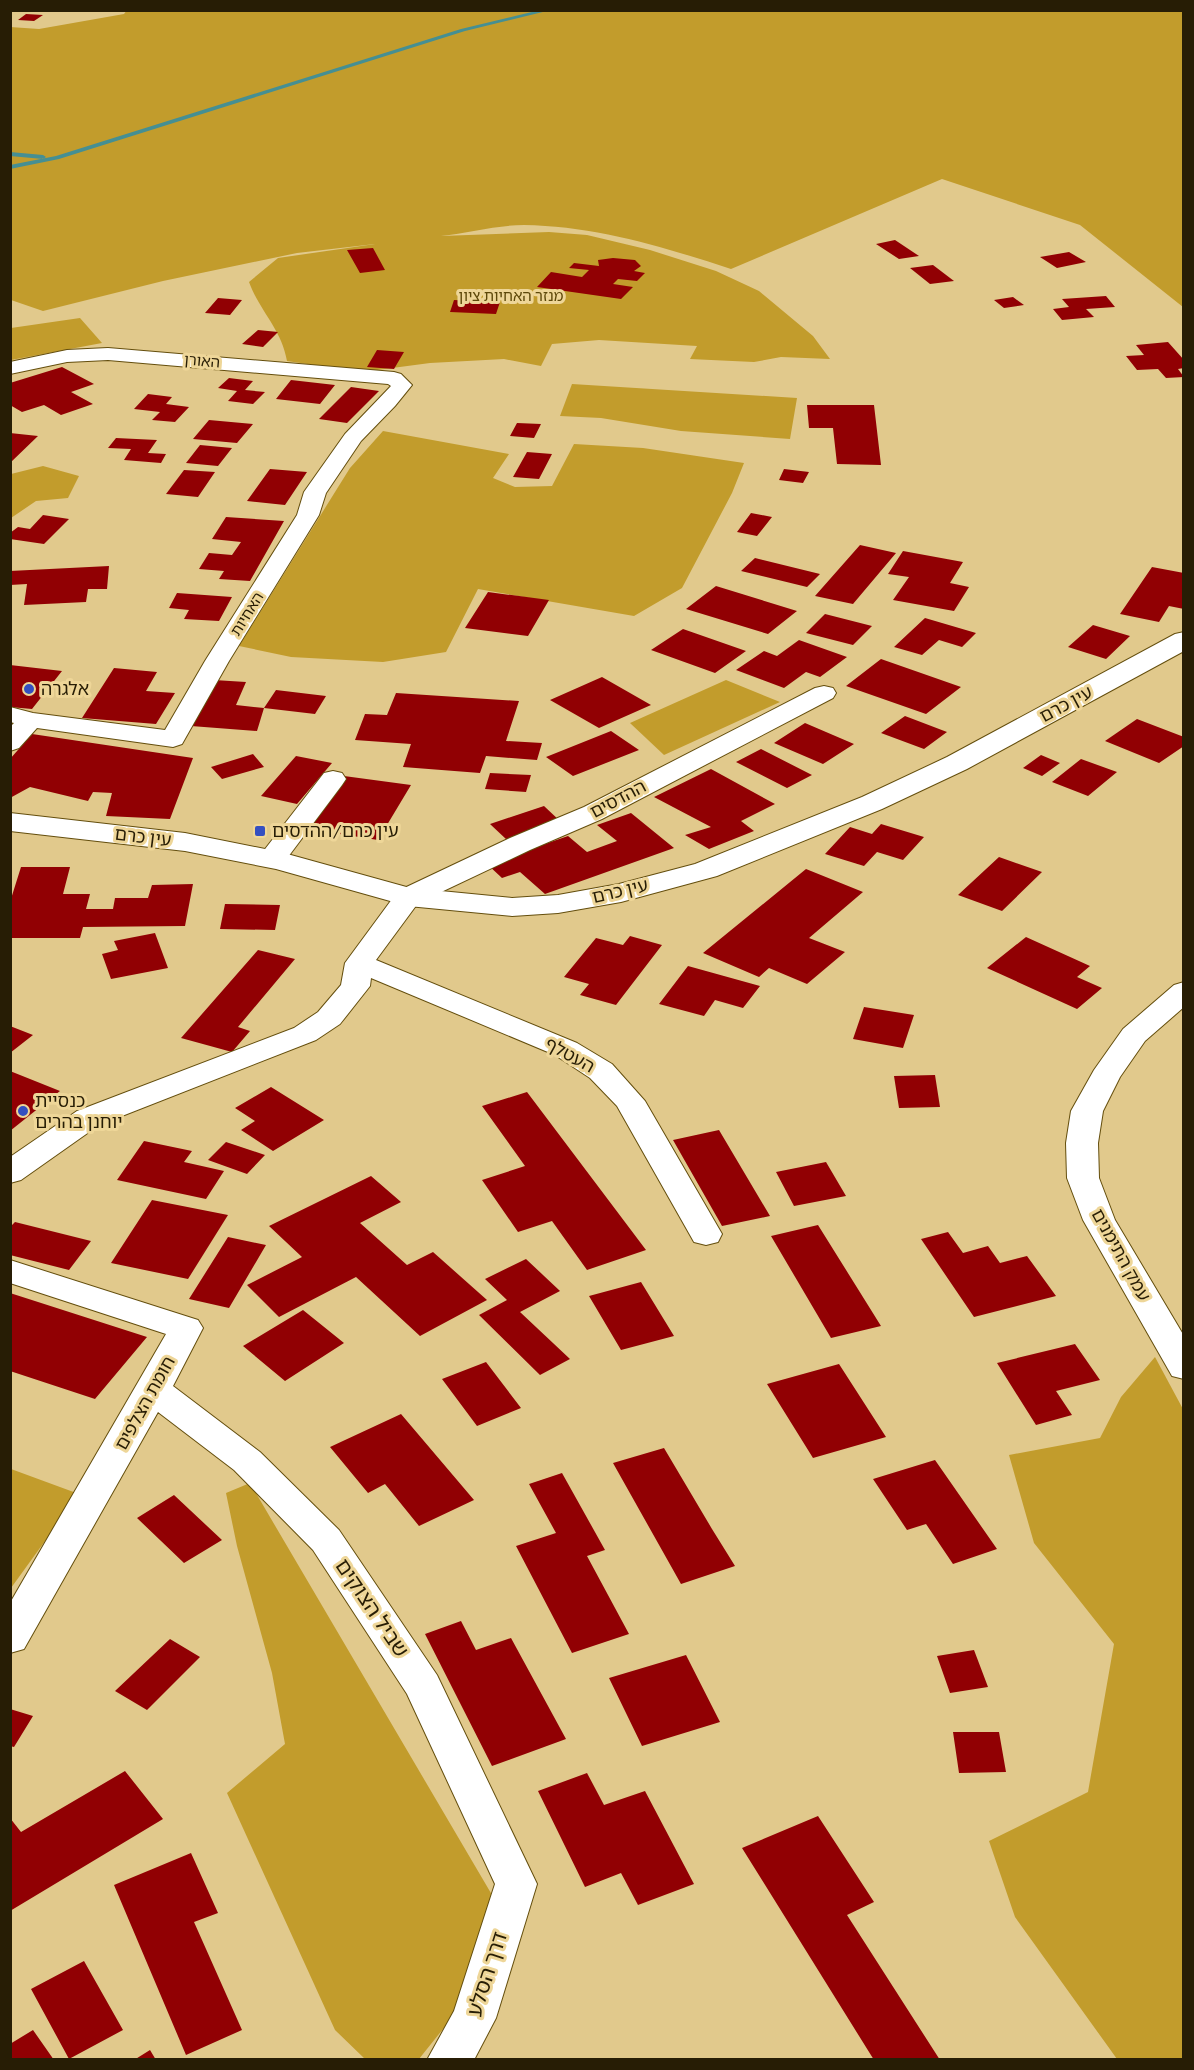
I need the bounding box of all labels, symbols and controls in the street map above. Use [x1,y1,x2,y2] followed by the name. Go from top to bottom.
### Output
[458,286,564,304] park label: מנזר האחיות ציון
[183,349,221,371] street label: האורן
[226,588,267,639] street label: האחיות
[41,677,89,699] place label: אלגרה
[1035,680,1096,726] street label: עין כרם
[22,682,36,696] marker: אלגרה
[586,774,649,822] street label: ההדסים
[272,819,399,841] place label: עין כרם/ההדסים
[114,822,173,850] street label: עין כרם
[253,824,267,838] marker: עין כרם/ההדסים
[590,873,650,907] street label: עין כרם
[542,1032,599,1077] street label: העטלף
[35,1089,122,1132] place label: כנסיית יוחנן בהרים
[16,1104,30,1118] marker: כנסיית יוחנן בהרים
[1088,1205,1156,1304] street label: עמק התימנים
[109,1352,179,1453] street label: חומת הצלפים
[331,1553,415,1661] street label: שביל הצוקים
[460,1928,511,2019] street label: דרך הסלע

